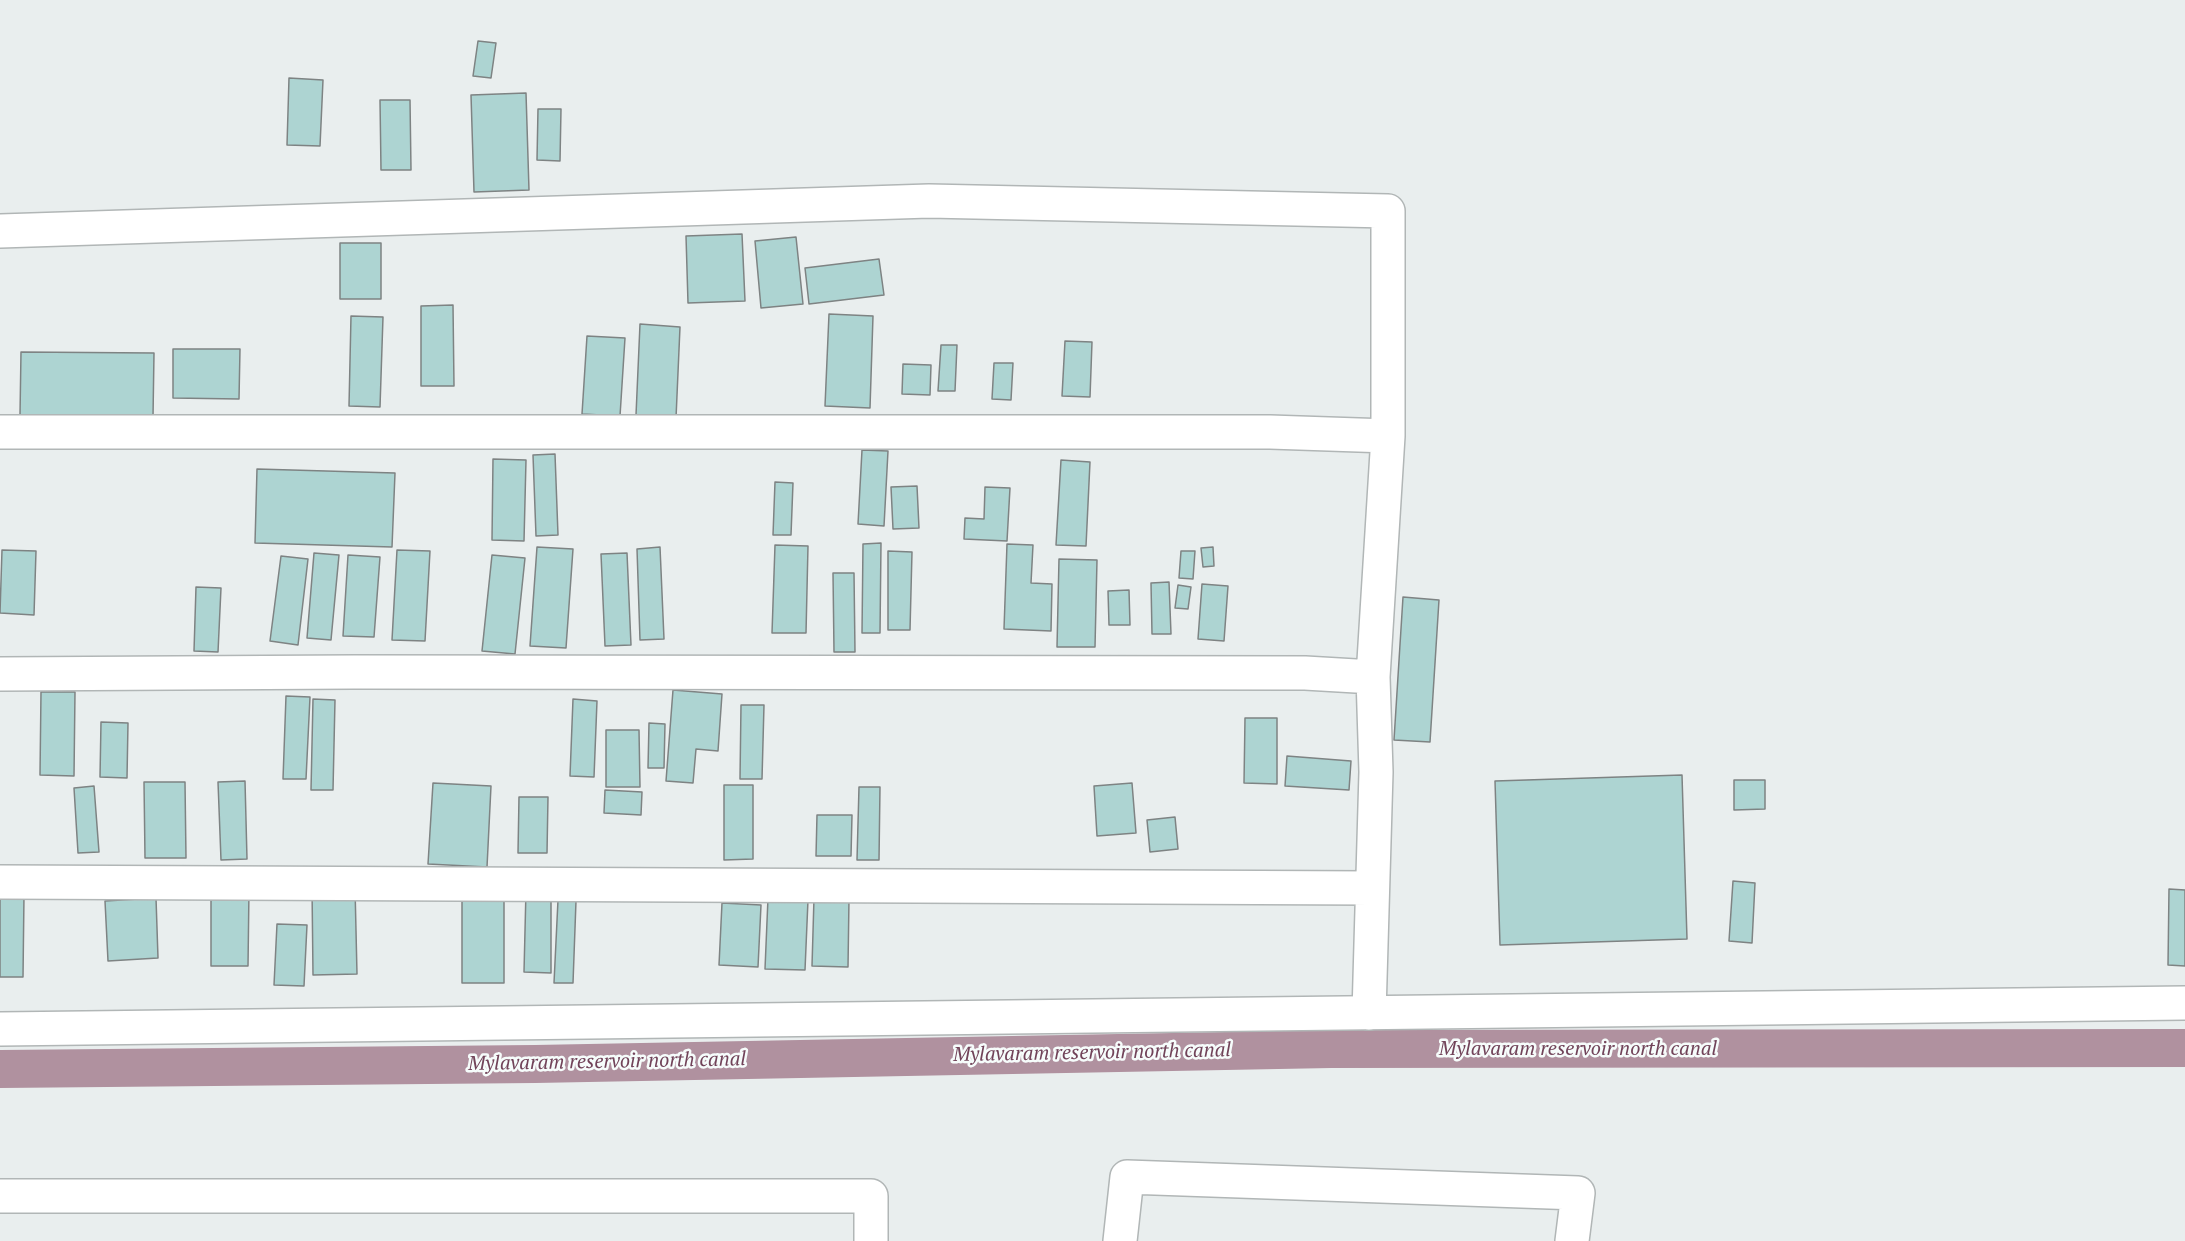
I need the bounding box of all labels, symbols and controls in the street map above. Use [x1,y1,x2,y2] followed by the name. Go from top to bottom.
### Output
[1439,1037,1717,1061] water label: Mylavaram reservoir north canal
[953,1039,1231,1067] water label: Mylavaram reservoir north canal
[468,1048,746,1076] water label: Mylavaram reservoir north canal

